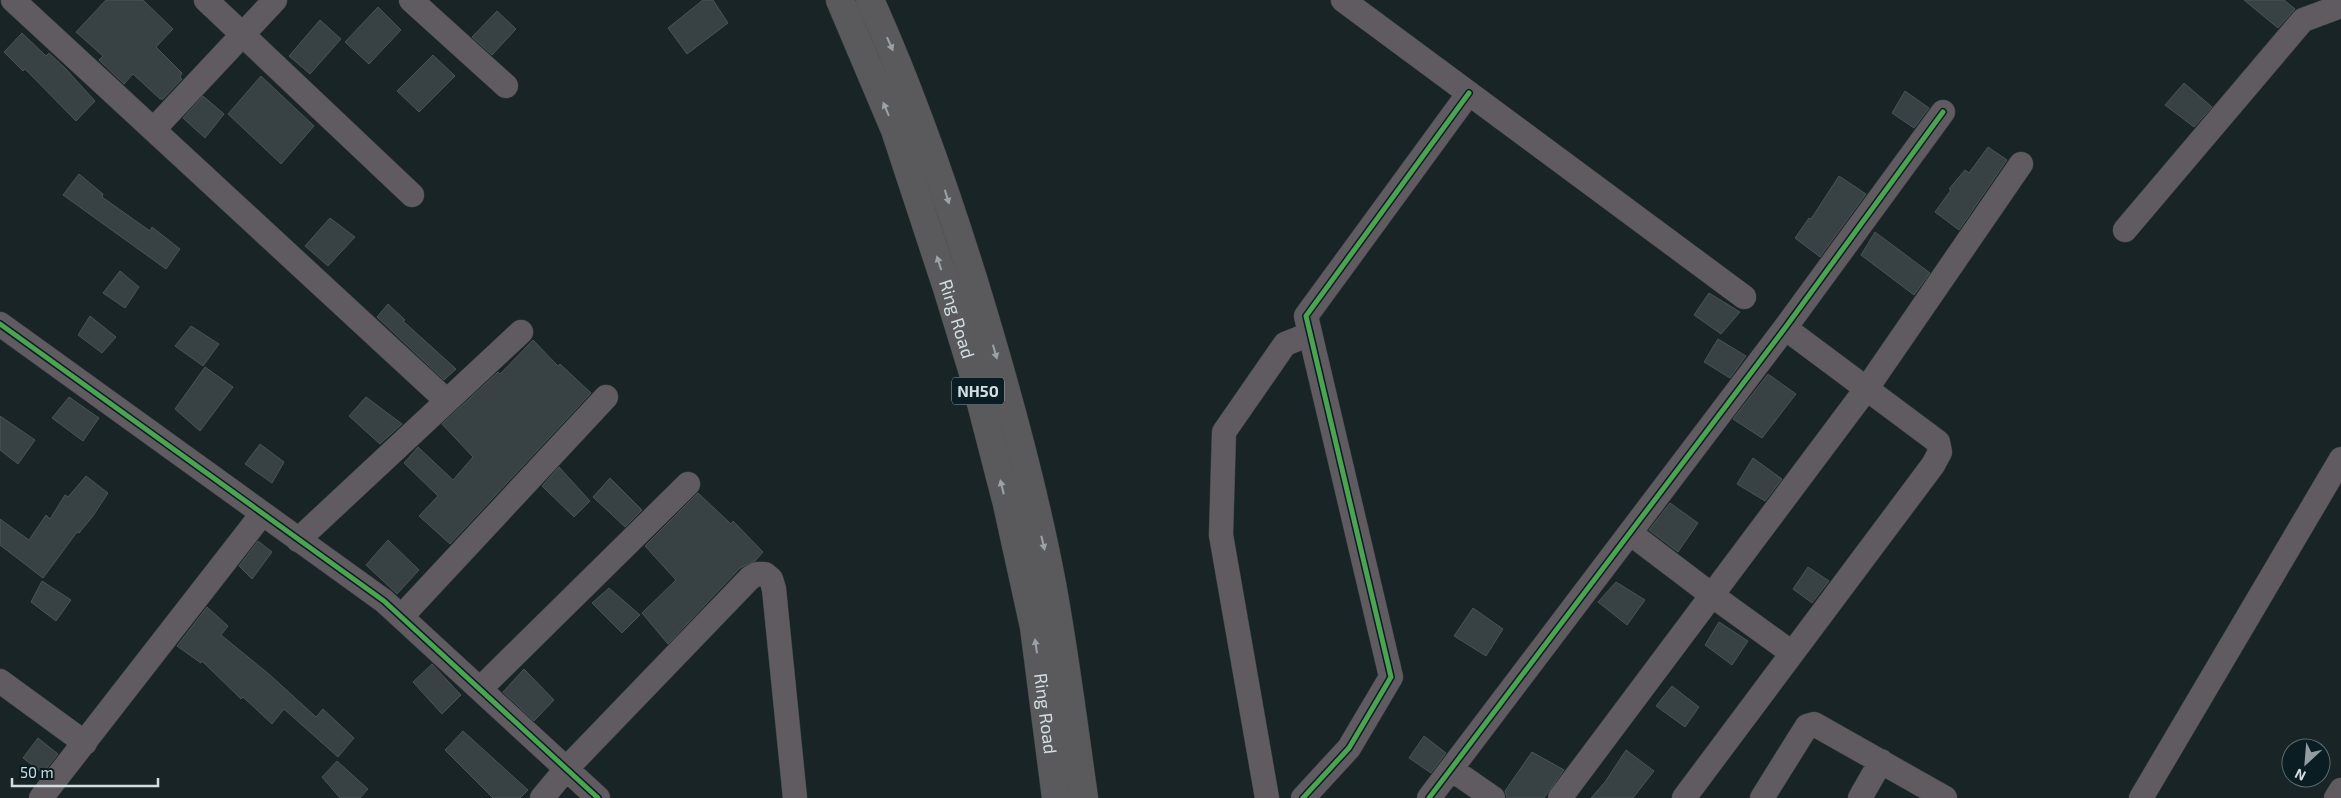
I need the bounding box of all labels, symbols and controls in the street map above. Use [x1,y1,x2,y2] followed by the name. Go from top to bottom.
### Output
[887,37,895,51] one-way arrow
[882,102,890,116] one-way arrow
[944,189,952,204] one-way arrow
[935,255,943,270] one-way arrow
[935,276,980,361] street label: Ring Road
[992,344,1000,359] one-way arrow
[952,378,1004,404] road number: NH50
[998,479,1006,494] one-way arrow
[1039,536,1047,551] one-way arrow
[1032,637,1040,653] one-way arrow
[1030,672,1062,755] street label: Ring Road
[2281,738,2331,788] north arrow
[12,756,159,788] scale bar
[20,763,54,781] text: 50 m
[2292,765,2308,785] text: N

